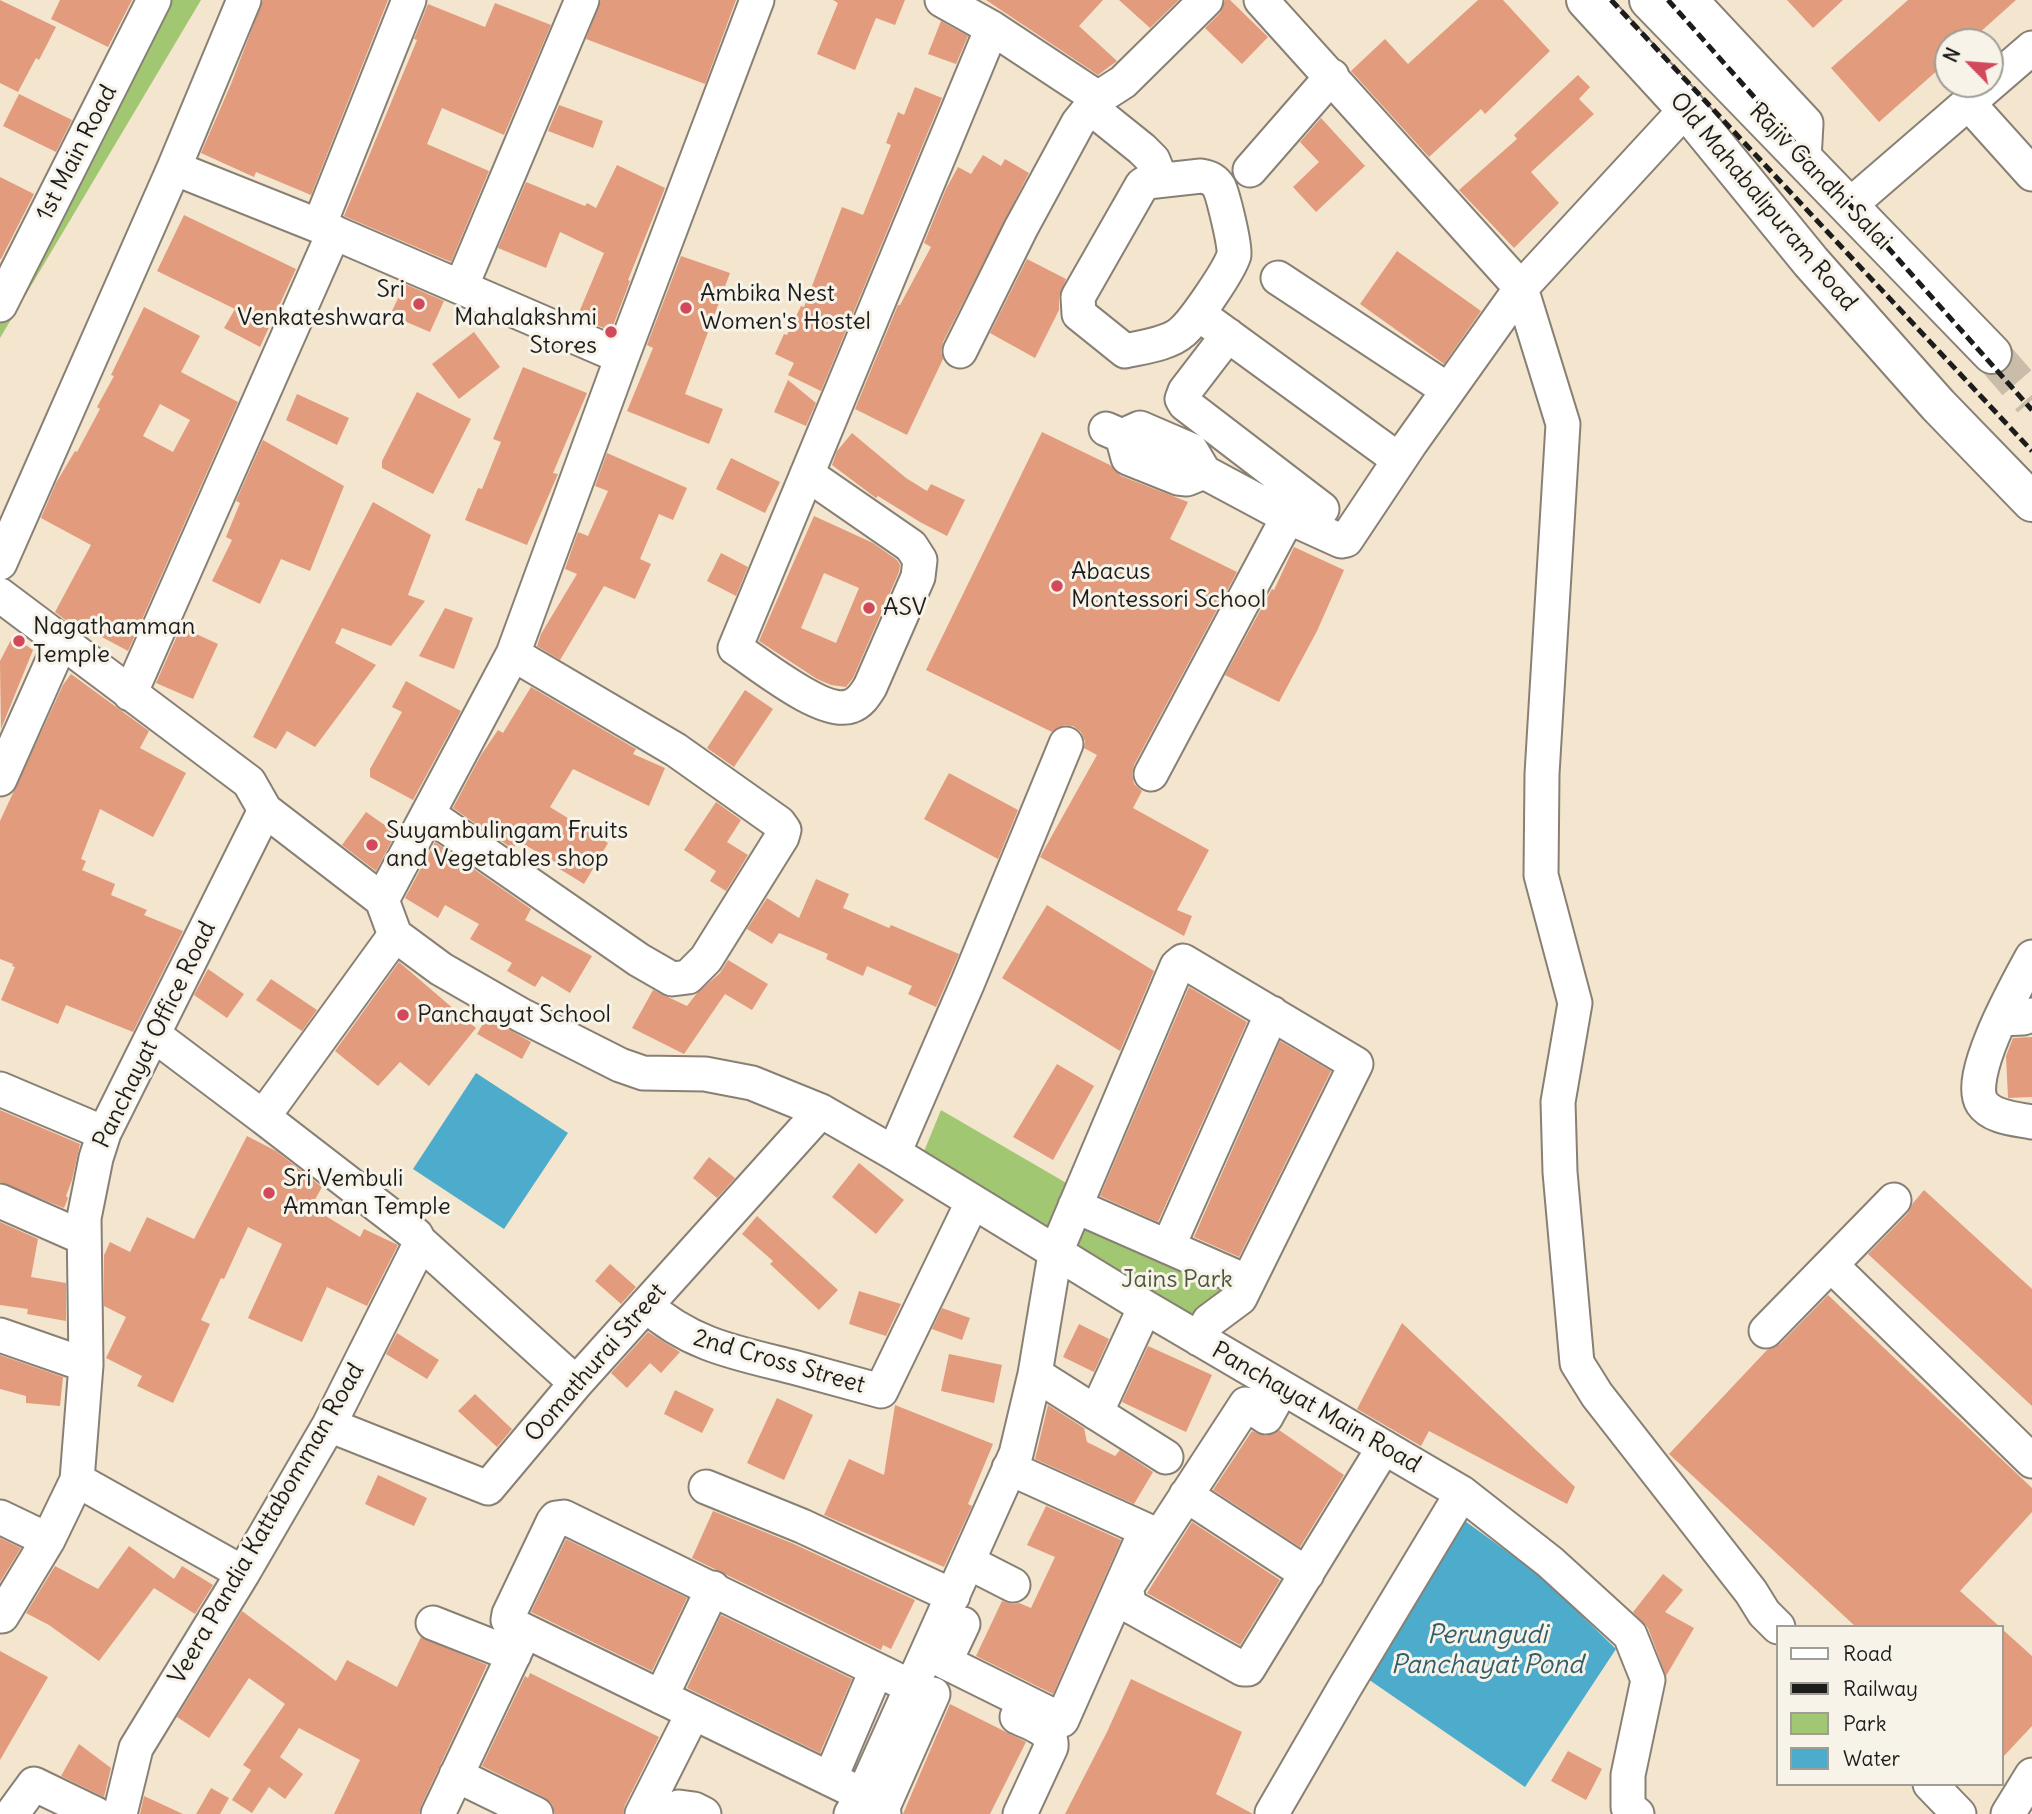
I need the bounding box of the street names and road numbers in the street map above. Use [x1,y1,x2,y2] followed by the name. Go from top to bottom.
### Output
[30,80,124,226] street label: 1st Main Road
[1663,87,1863,317] street label: Old Mahabalipuram Road
[1743,98,1897,256] street label: Rajiv Gandhi Salai
[88,917,222,1153] street label: Panchayat Office Road
[519,1278,673,1448] street label: Oomathurai Street
[690,1324,868,1400] street label: 2nd Cross Street
[1206,1336,1426,1480] street label: Panchayat Main Road
[163,1358,371,1690] street label: Veera Pandia Kattabomman Road

